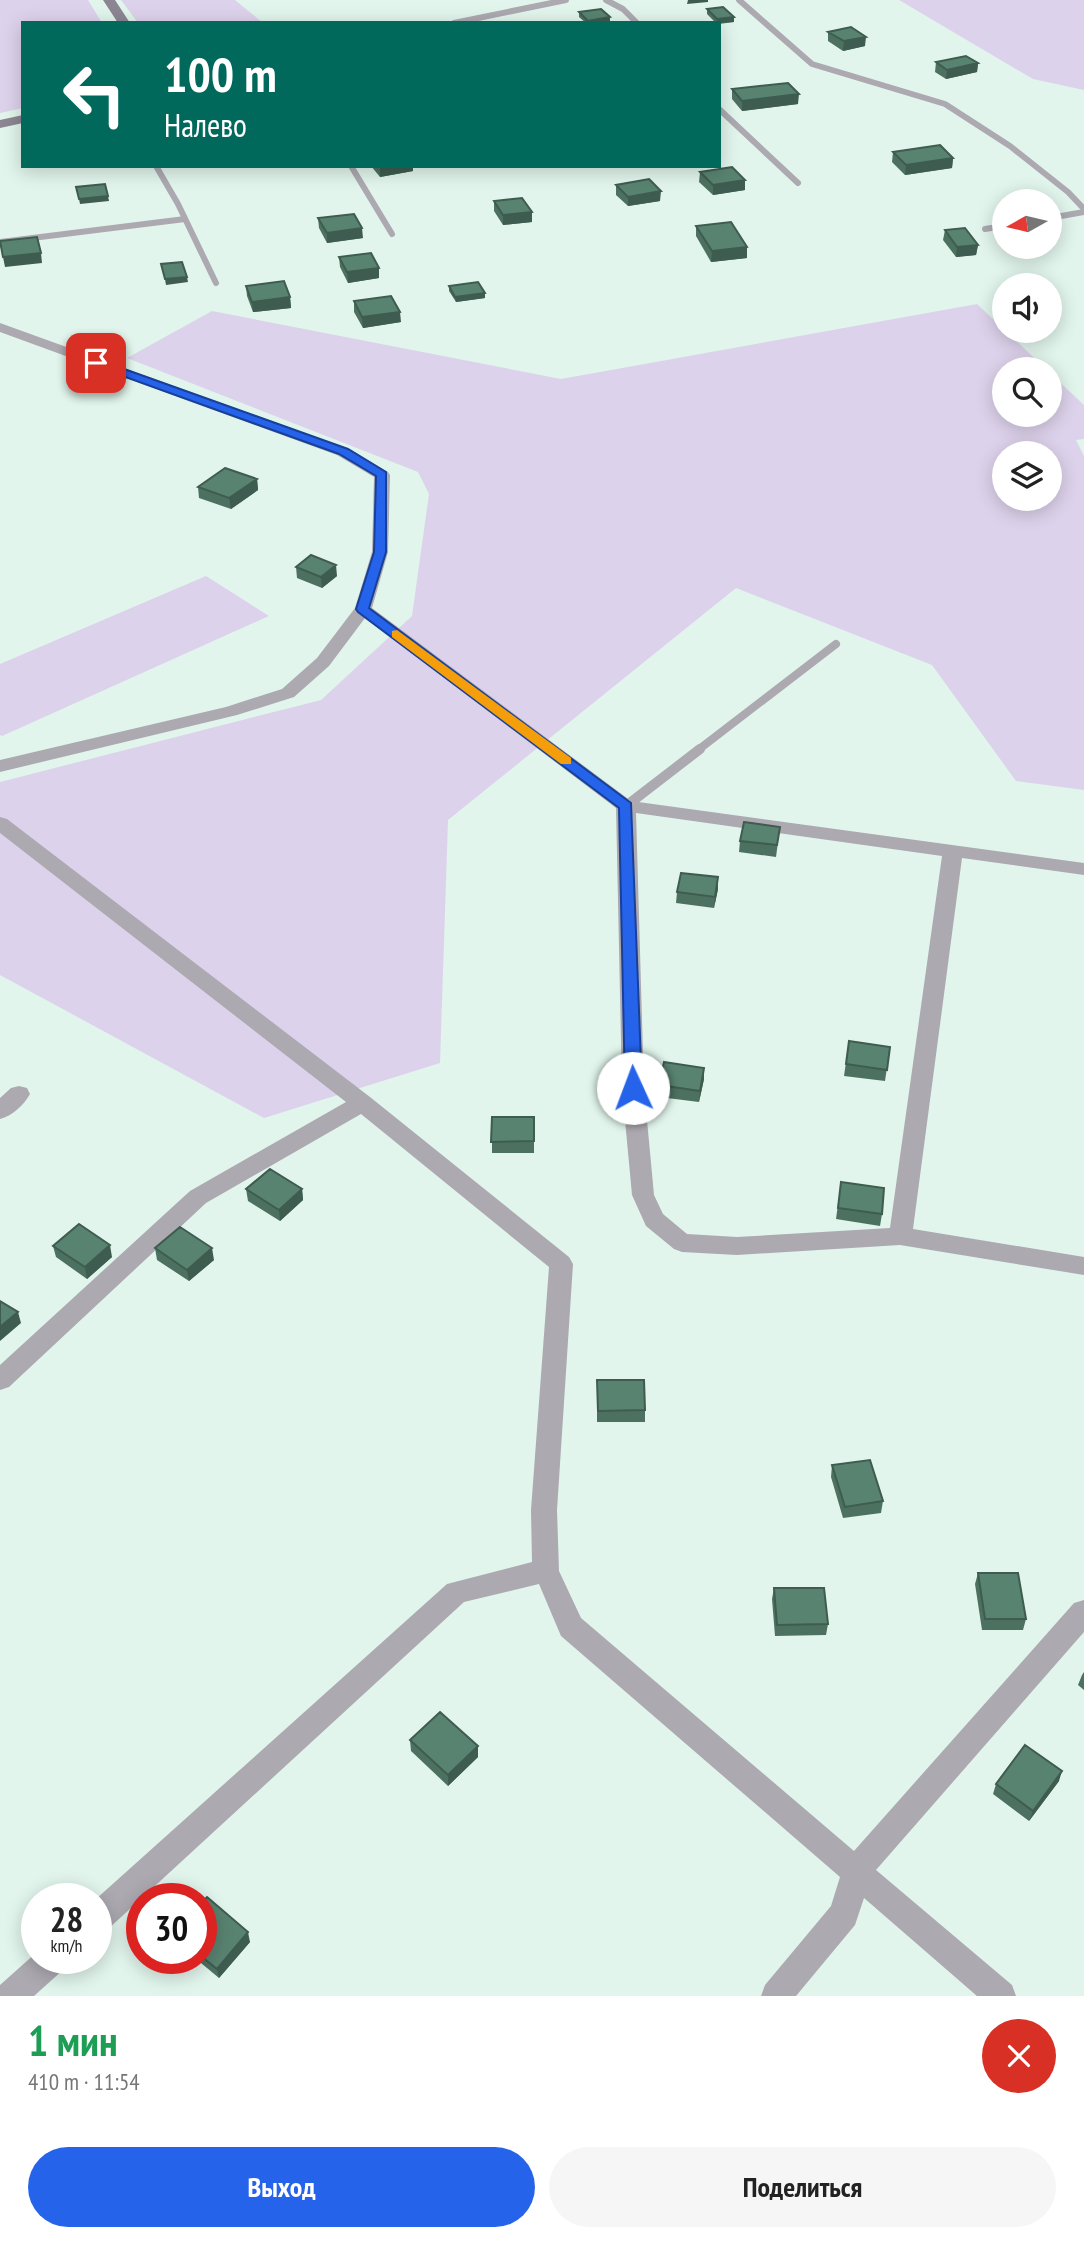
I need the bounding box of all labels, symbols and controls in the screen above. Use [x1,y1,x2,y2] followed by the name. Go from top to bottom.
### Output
[164,42,277,106] text: 100 m
[49,49,140,140] icon: left
[164,104,247,146] text: Налево
[992,189,1062,259] north arrow
[992,189,1062,511] map controls
[992,273,1062,343] button: sound
[66,333,126,393] pin
[77,344,115,382] icon: arrive
[992,357,1062,427] button: search
[992,441,1062,511] button: layers
[596,1051,670,1125] position arrow
[126,1883,217,1974] speed limit sign: 30
[50,1896,83,1942] text: 28
[51,1934,82,1957] text: km/h
[28,2013,118,2068] text: 1 мин
[982,2019,1056,2093] button: close
[28,2067,140,2096] text: 410 m · 11:54
[28,2147,535,2227] button: Выход
[549,2147,1056,2227] button: Поделиться

